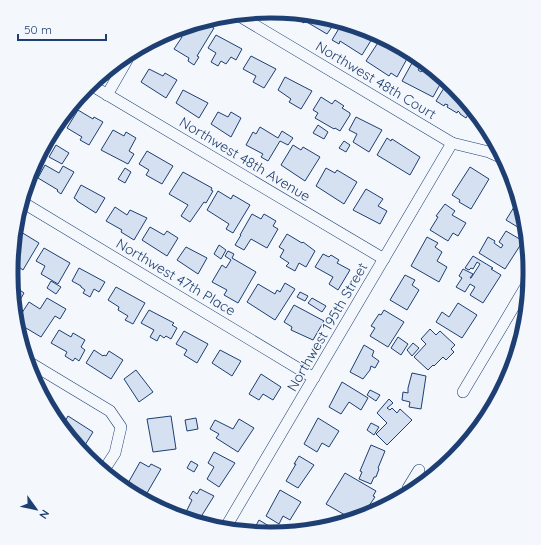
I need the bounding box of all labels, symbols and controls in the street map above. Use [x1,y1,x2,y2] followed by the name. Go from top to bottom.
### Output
[18,16,106,42] scale bar
[24,22,52,37] text: 50 m
[312,37,440,123] street label: Northwest 48th Court
[176,113,314,205] street label: Northwest 48th Avenue
[113,234,239,320] street label: Northwest 47th Place
[283,259,371,395] street label: Northwest 195th Street
[16,489,56,529] north arrow
[36,507,52,522] text: N

